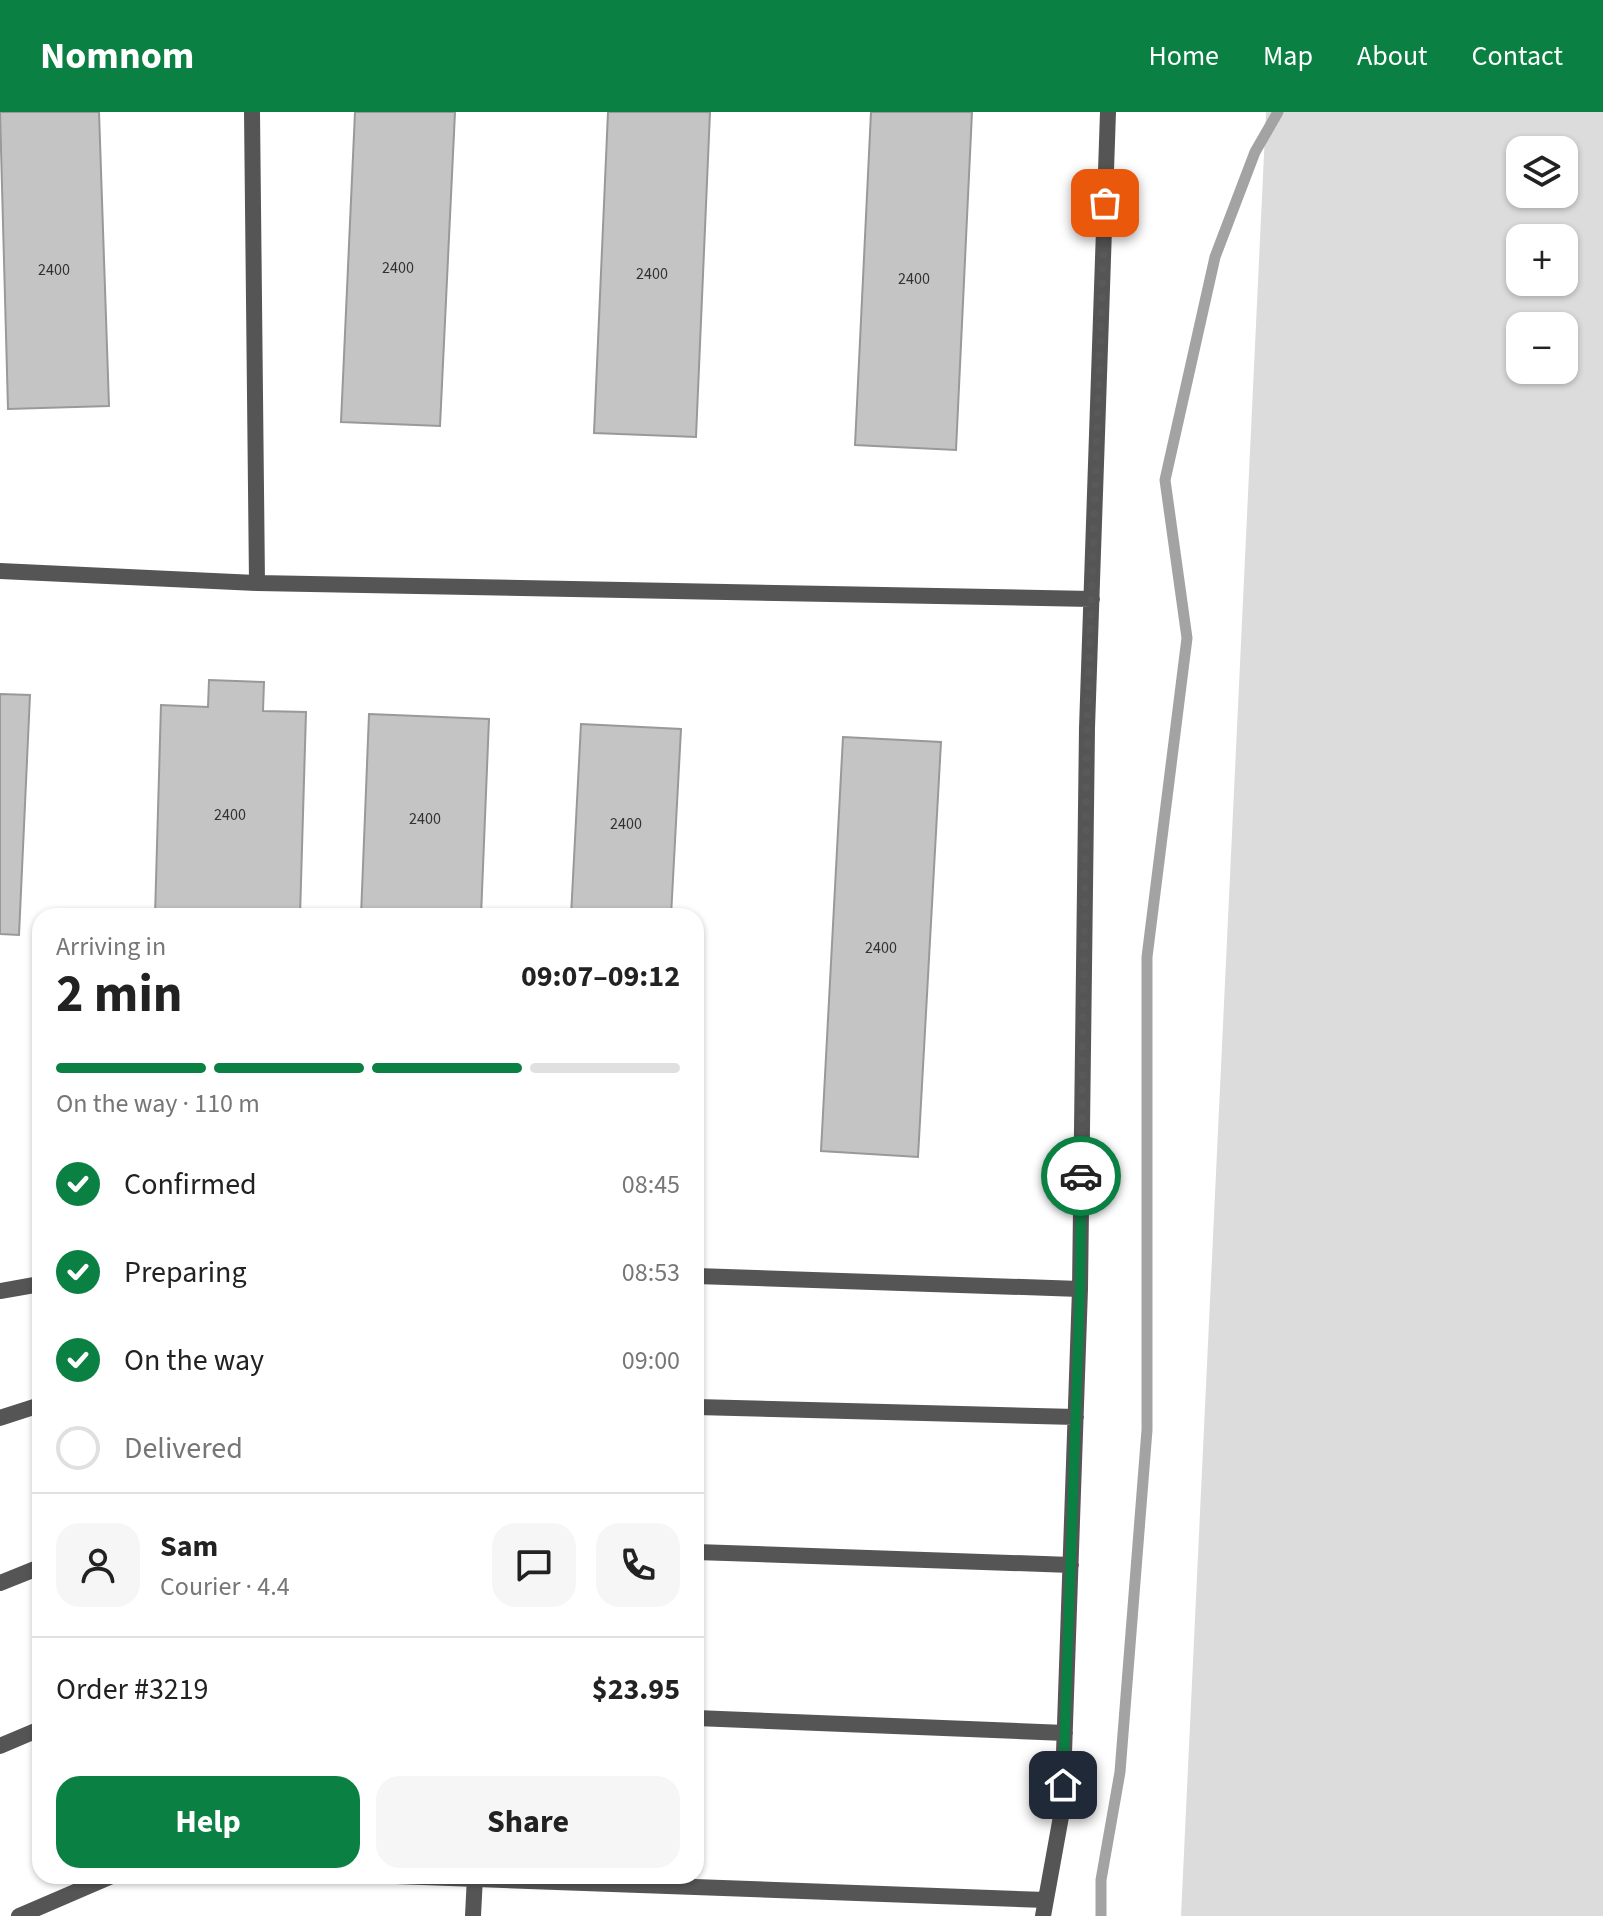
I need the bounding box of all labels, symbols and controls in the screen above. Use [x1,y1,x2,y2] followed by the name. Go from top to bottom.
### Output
[40,29,194,83] text: Nomnom
[1148,36,1219,76] text: Home
[1263,36,1313,76] text: Map
[1357,36,1428,76] text: About
[1472,36,1563,76] text: Contact
[1506,136,1578,384] map controls
[1506,136,1578,208] button: layers
[1071,169,1139,237] pin
[1083,181,1127,225] icon: bag
[1506,224,1578,296] button: +
[382,257,414,279] house number: 2400
[38,259,70,281] house number: 2400
[636,263,668,285] house number: 2400
[898,268,930,290] house number: 2400
[1506,312,1578,384] button: −
[214,804,246,826] house number: 2400
[409,808,441,830] house number: 2400
[610,813,642,835] house number: 2400
[56,928,166,965] text: Arriving in
[865,937,897,959] house number: 2400
[521,955,680,998] text: 09:07–09:12
[56,958,183,1032] text: 2 min
[56,1085,260,1122] text: On the way · 110 m
[1041,1136,1121,1216] courier
[1059,1154,1103,1198] icon: car
[56,1162,100,1206] icon: check
[124,1163,257,1206] text: Confirmed
[622,1166,680,1203] text: 08:45
[56,1250,100,1294] icon: check
[124,1251,247,1294] text: Preparing
[622,1254,680,1291] text: 08:53
[56,1338,100,1382] icon: check
[124,1339,264,1382] text: On the way
[622,1342,680,1379] text: 09:00
[124,1427,243,1470] text: Delivered
[56,1523,140,1607] button: person
[492,1523,576,1607] button: chat
[596,1523,680,1607] button: phone
[160,1525,218,1568] text: Sam
[160,1568,290,1605] text: Courier · 4.4
[56,1668,209,1711] text: Order #3219
[592,1668,680,1711] text: $23.95
[1029,1751,1097,1819] pin
[1041,1763,1085,1807] icon: home
[56,1776,360,1868] button: Help
[376,1776,680,1868] button: Share

